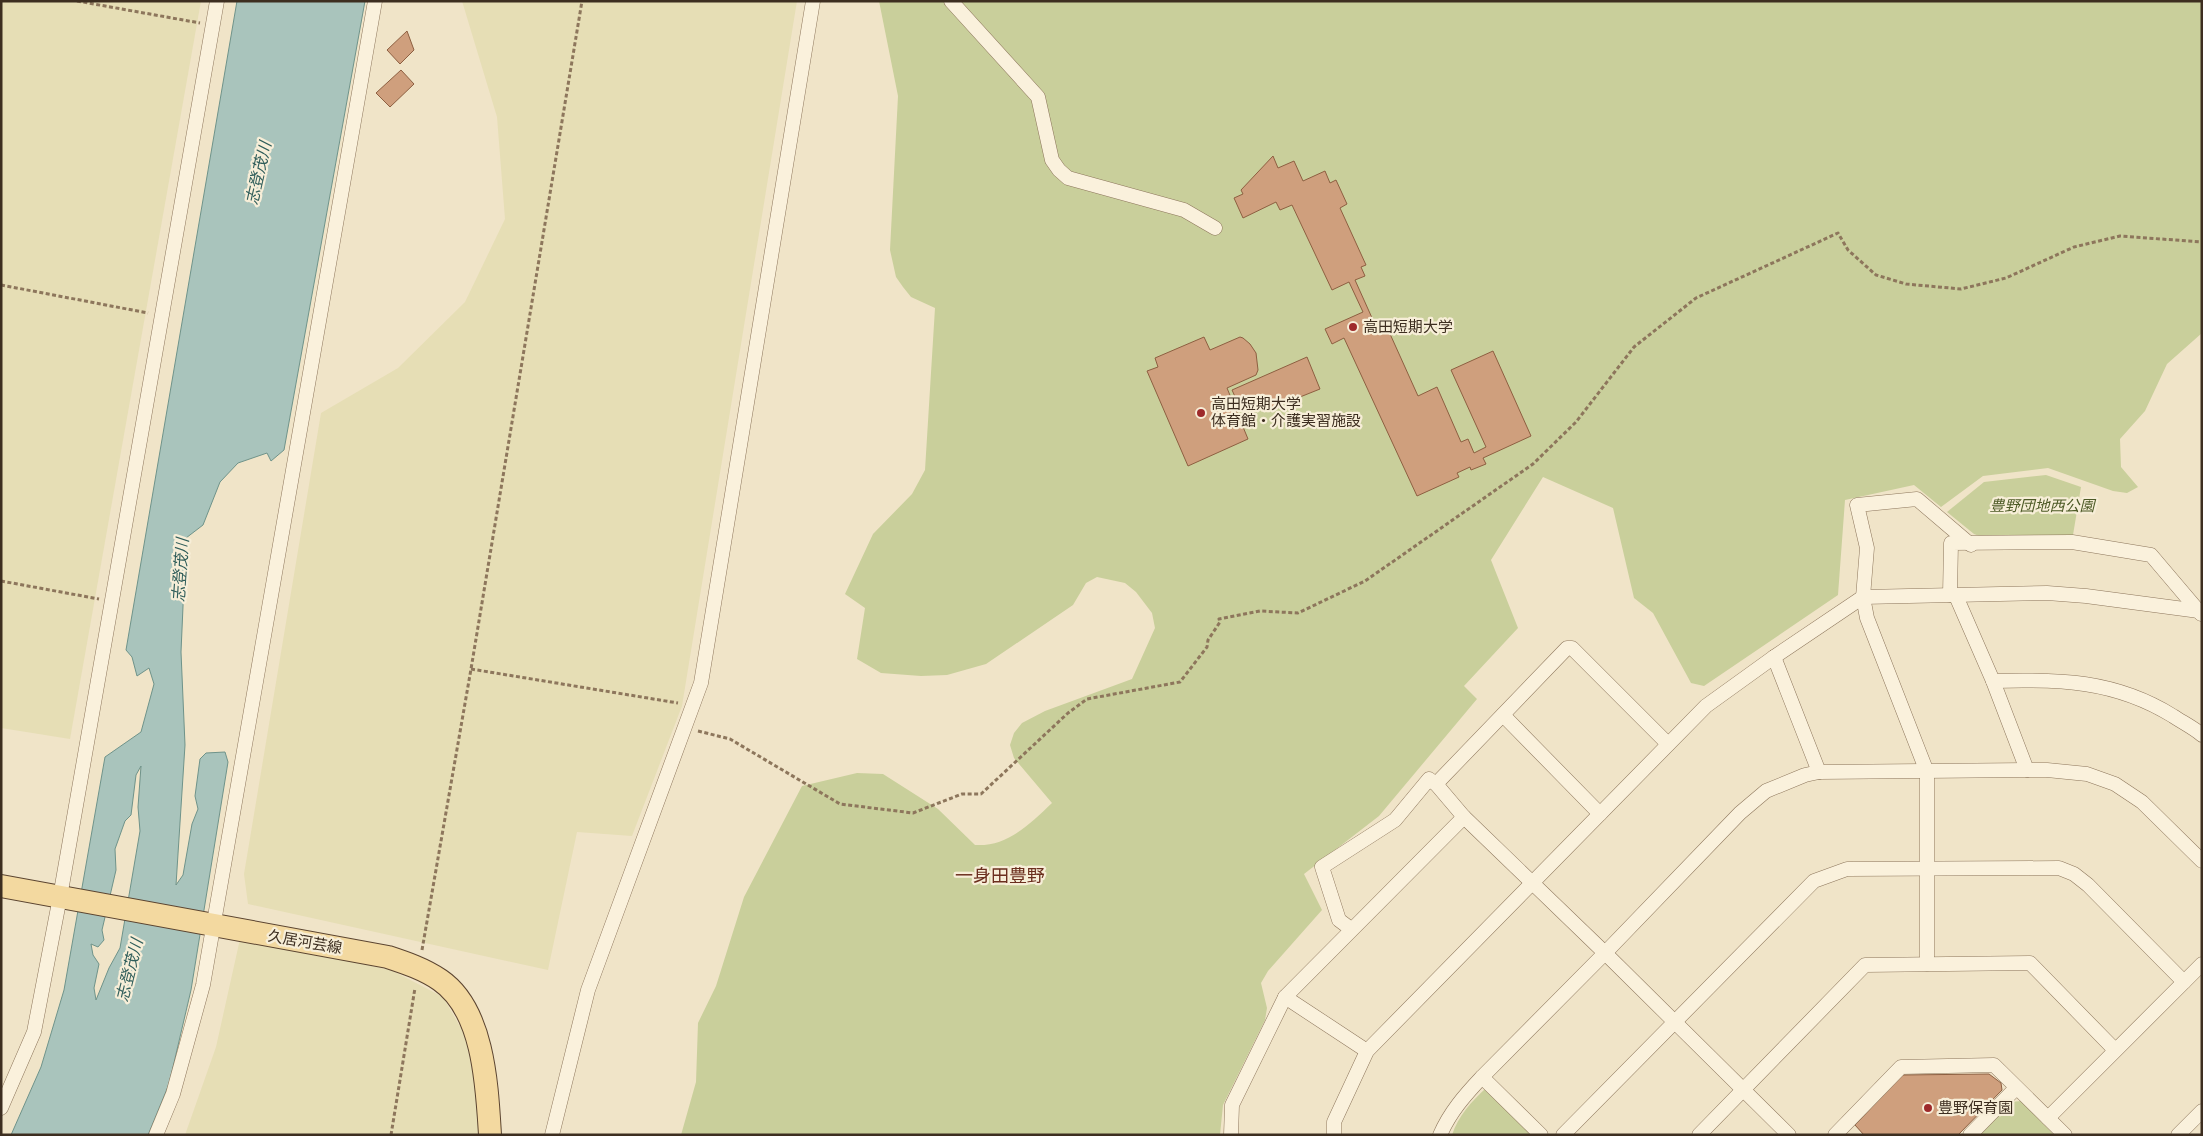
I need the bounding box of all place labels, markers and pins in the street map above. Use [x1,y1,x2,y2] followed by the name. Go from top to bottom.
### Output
[1363,316,1453,336] place label: 高田短期大学
[1347,321,1359,333] marker: 高田短期大学
[1211,393,1361,430] place label: 高田短期大学 体育館・介護実習施設
[1195,407,1207,419] marker: 高田短期大学 体育館・介護実習施設
[1938,1097,2013,1117] place label: 豊野保育園
[1922,1102,1934,1114] marker: 豊野保育園

